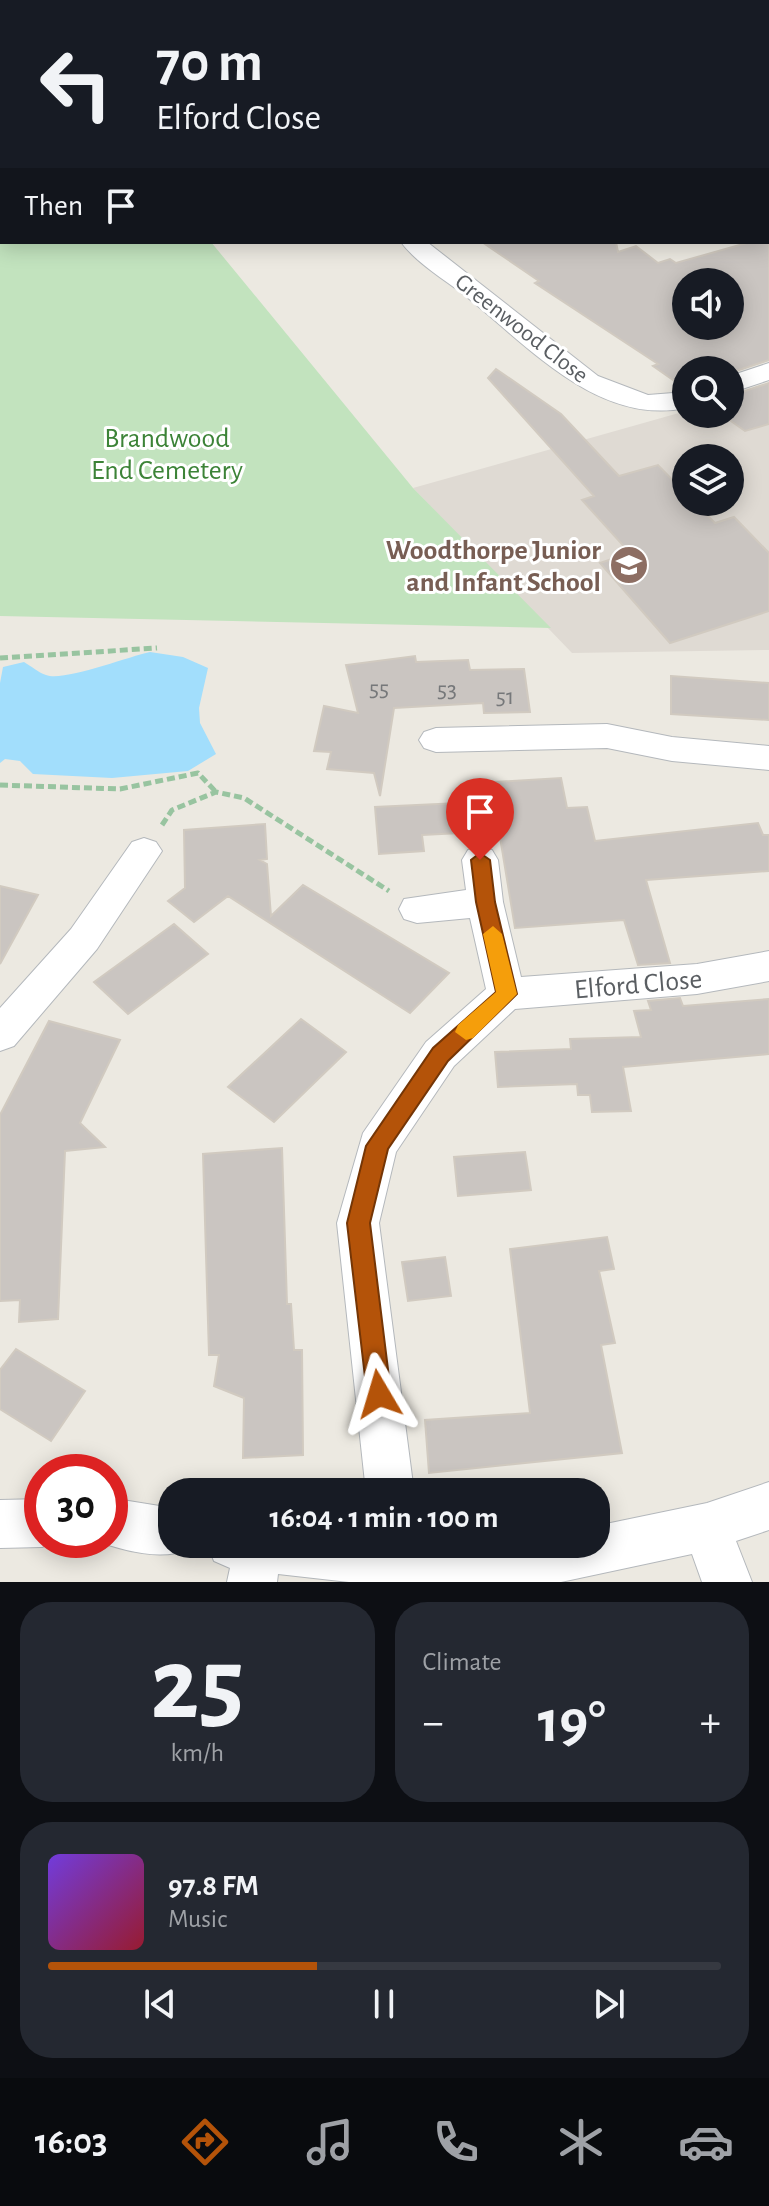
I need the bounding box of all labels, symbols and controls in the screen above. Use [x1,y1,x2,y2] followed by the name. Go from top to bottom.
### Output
[24,32,128,136] icon: left
[156,35,263,91] text: 70 m
[156,100,321,136] text: Elford Close
[99,184,143,228] icon: arrive
[24,191,83,221] text: Then
[672,268,744,516] map controls
[672,268,744,340] button: sound
[450,270,592,388] street label: Greenwood Close
[672,356,744,428] button: search
[91,425,243,485] park label: Brandwood End Cemetery
[672,444,744,516] button: layers
[386,537,601,597] place label: Woodthorpe Junior and Infant School
[608,544,650,586] school or university icon: Woodthorpe Junior and Infant School
[369,677,389,701] house number: 55
[437,678,457,702] house number: 53
[496,685,514,709] house number: 51
[446,778,514,860] pin
[458,790,502,834] icon: arrive
[573,965,703,1005] street label: Elford Close
[337,1352,421,1436] position arrow
[24,1454,128,1558] speed limit sign: 30
[270,1503,498,1533] text: 16:04 · 1 min · 100 m
[150,1634,244,1738] text: 25
[423,1649,501,1675] text: Climate
[538,1693,606,1753] text: 19°
[423,1701,444,1745] text: −
[700,1701,721,1745] text: +
[170,1740,224,1766] text: km/h
[168,1871,259,1901] text: 97.8 FM
[168,1906,227,1932] text: Music
[138,1982,182,2026] icon: previous
[362,1982,406,2026] icon: pause
[587,1982,631,2026] icon: next
[177,2114,233,2170] icon: directions
[302,2114,358,2170] icon: music
[428,2114,484,2170] icon: phone
[553,2114,609,2170] icon: climate
[678,2114,734,2170] icon: car
[35,2124,108,2160] text: 16:03

